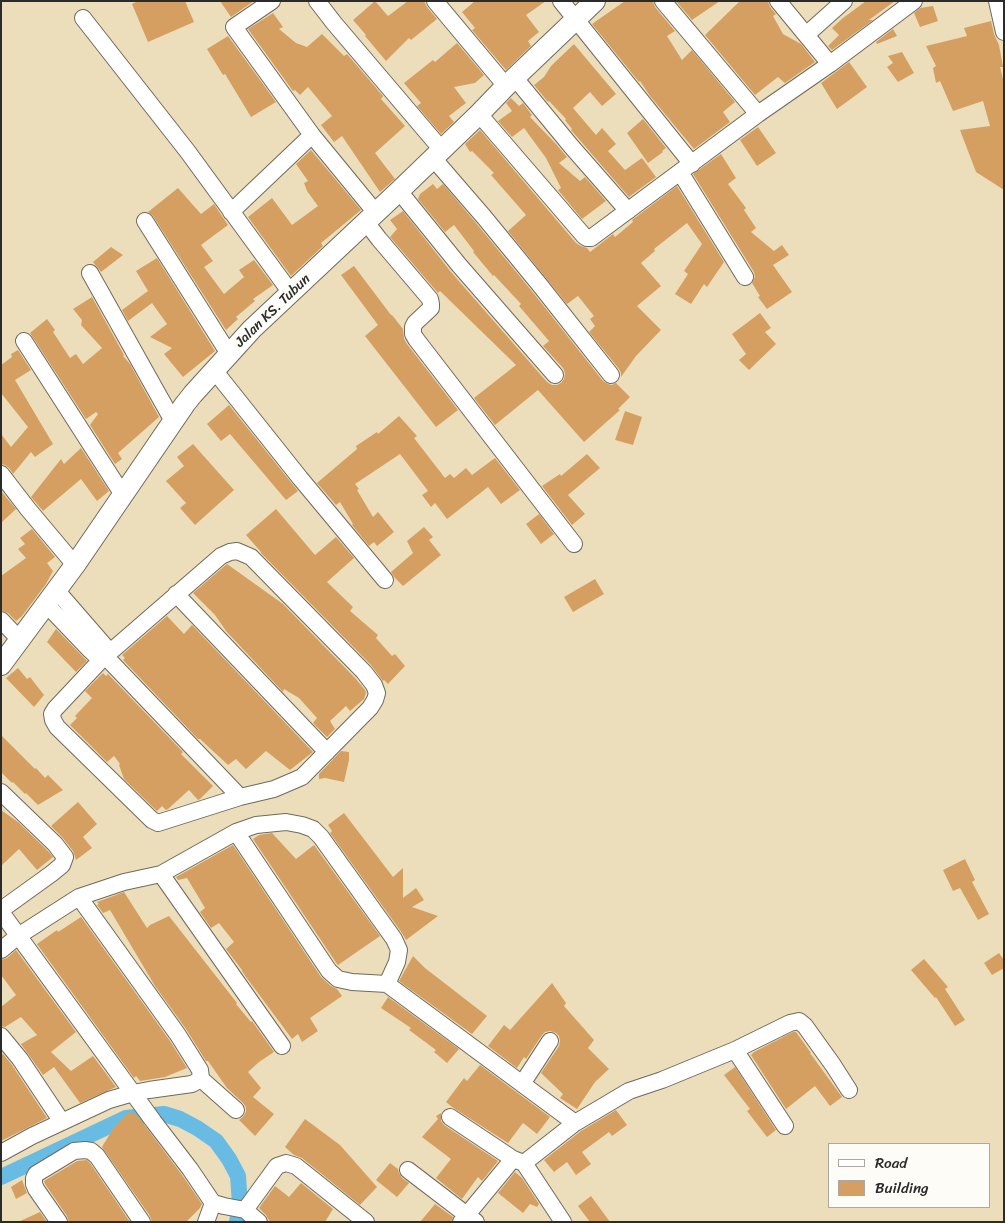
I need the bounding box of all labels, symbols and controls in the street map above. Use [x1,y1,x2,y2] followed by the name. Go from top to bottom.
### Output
[232,271,314,351] street label: Jalan KS. Tubun
[828,1143,990,1208] legend
[875,1150,907,1176] text: Road
[875,1175,929,1201] text: Building

